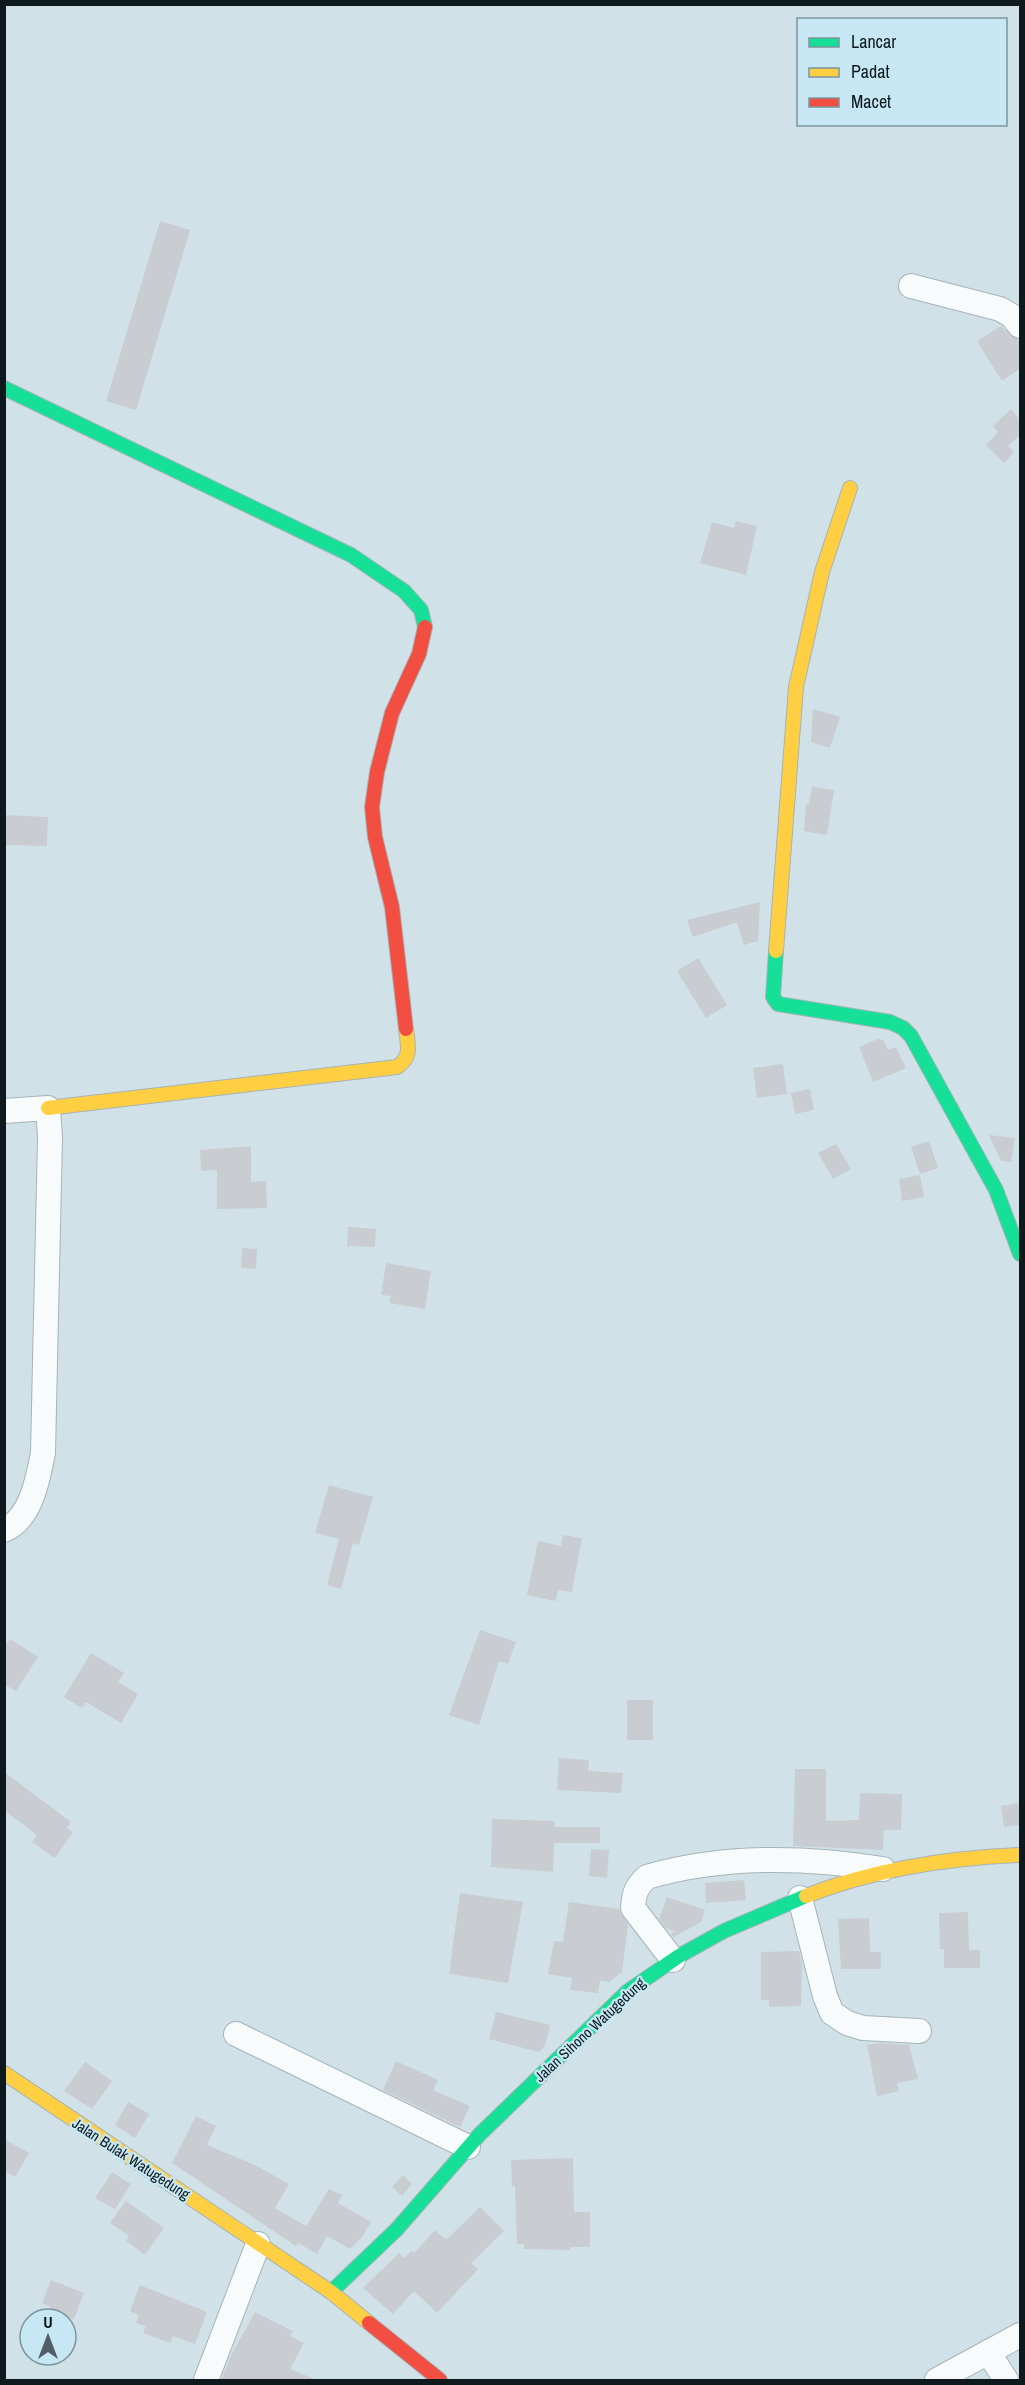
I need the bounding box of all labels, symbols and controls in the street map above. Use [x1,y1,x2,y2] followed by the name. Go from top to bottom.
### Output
[797,18,1007,126] legend
[851,29,896,54] text: Lancar
[851,59,890,84] text: Padat
[851,89,891,114] text: Macet
[530,1973,650,2087] street label: Jalan Sihono Watugedung
[68,2113,194,2205] street label: Jalan Bulak Watugedung
[18,2307,78,2367] north arrow
[43,2311,53,2333] text: U

